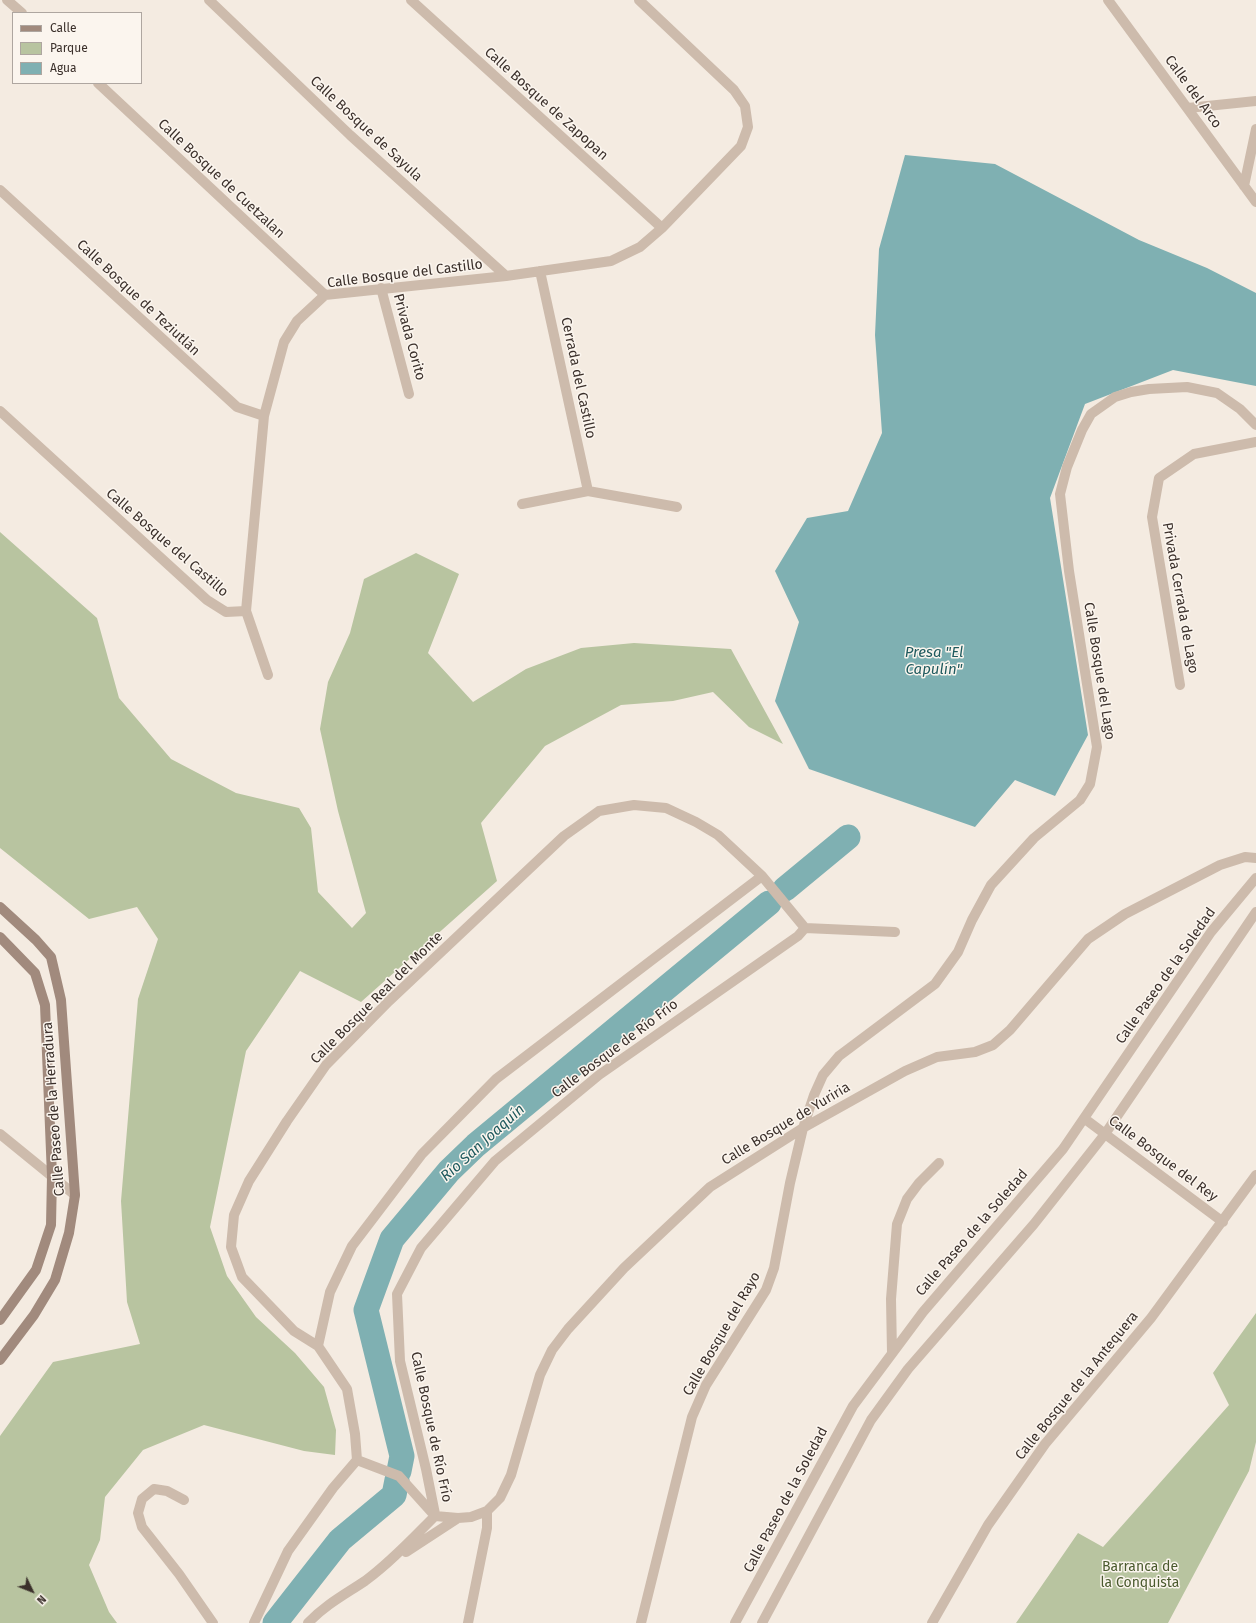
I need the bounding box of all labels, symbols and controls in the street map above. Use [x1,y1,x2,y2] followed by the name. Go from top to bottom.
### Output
[12,12,142,84] legend
[50,21,77,35] text: Calle
[50,41,88,55] text: Parque
[481,44,611,164] street label: Calle Bosque de Zapopan
[1161,52,1225,132] street label: Calle del Arco
[50,61,77,75] text: Agua
[306,73,426,185] street label: Calle Bosque de Sayula
[154,116,288,242] street label: Calle Bosque de Cuetzalan
[73,236,203,360] street label: Calle Bosque de Teziutlán
[326,256,484,292] street label: Calle Bosque del Castillo
[389,292,429,382] street label: Privada Corito
[557,316,599,440] street label: Cerrada del Castillo
[102,485,232,601] street label: Calle Bosque del Castillo
[1158,521,1202,675] street label: Privada Cerrada de Lago
[1080,601,1118,741] street label: Calle Bosque del Lago
[905,644,963,679] water label: Presa "El Capulín"
[1113,905,1219,1047] street label: Calle Paseo de la Soledad
[307,928,447,1068] street label: Calle Bosque Real del Monte
[549,996,681,1102] street label: Calle Bosque de Río Frío
[40,1021,68,1197] street label: Calle Paseo de la Herradura
[719,1079,853,1169] street label: Calle Bosque de Yuriria
[437,1101,529,1185] water label: Río San Joaquín
[1105,1112,1221,1206] street label: Calle Bosque del Rey
[912,1166,1032,1300] street label: Calle Paseo de la Soledad
[680,1269,764,1399] street label: Calle Bosque del Rayo
[1012,1308,1142,1464] street label: Calle Bosque de la Antequera
[407,1350,455,1504] street label: Calle Bosque de Río Frío
[740,1424,832,1576] street label: Calle Paseo de la Soledad
[1101,1559,1179,1592] park label: Barranca de la Conquista
[12,1571,52,1611] north arrow
[34,1592,48,1607] text: N

